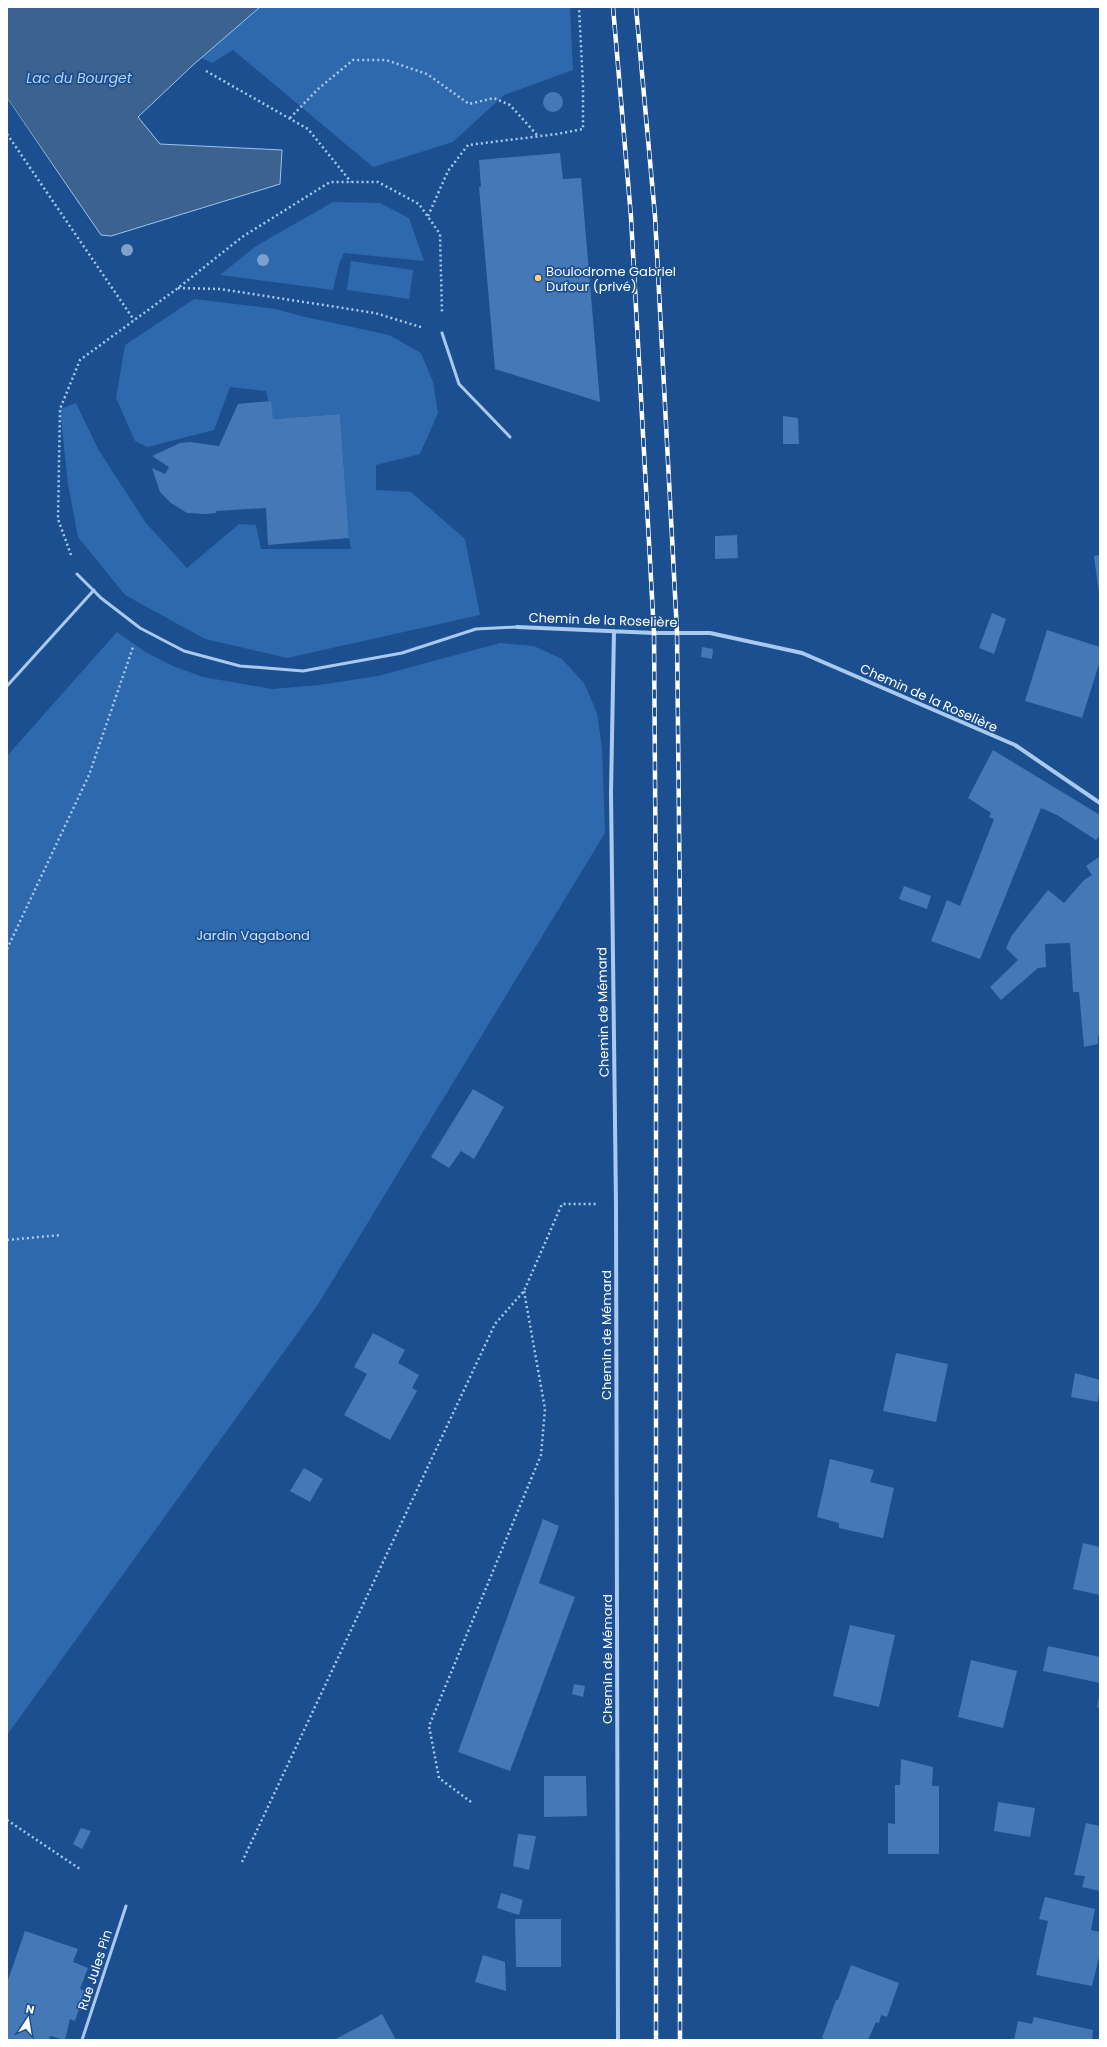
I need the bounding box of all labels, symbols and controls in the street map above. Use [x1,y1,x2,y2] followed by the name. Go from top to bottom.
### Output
[26,68,133,88] water label: Lac du Bourget
[546,262,676,296] place label: Boulodrome Gabriel Dufour (privé)
[533,273,543,283] marker: Boulodrome Gabriel Dufour (privé)
[528,608,678,632] street label: Chemin de la Roselière
[857,659,1001,737] street label: Chemin de la Roselière
[196,926,310,945] park label: Jardin Vagabond
[592,947,614,1077] street label: Chemin de Mémard
[597,1270,616,1400] street label: Chemin de Mémard
[598,1594,617,1724] street label: Chemin de Mémard
[73,1927,117,2013] street label: Rue Jules Pin
[8,1999,48,2039] north arrow
[24,2001,36,2018] text: N

